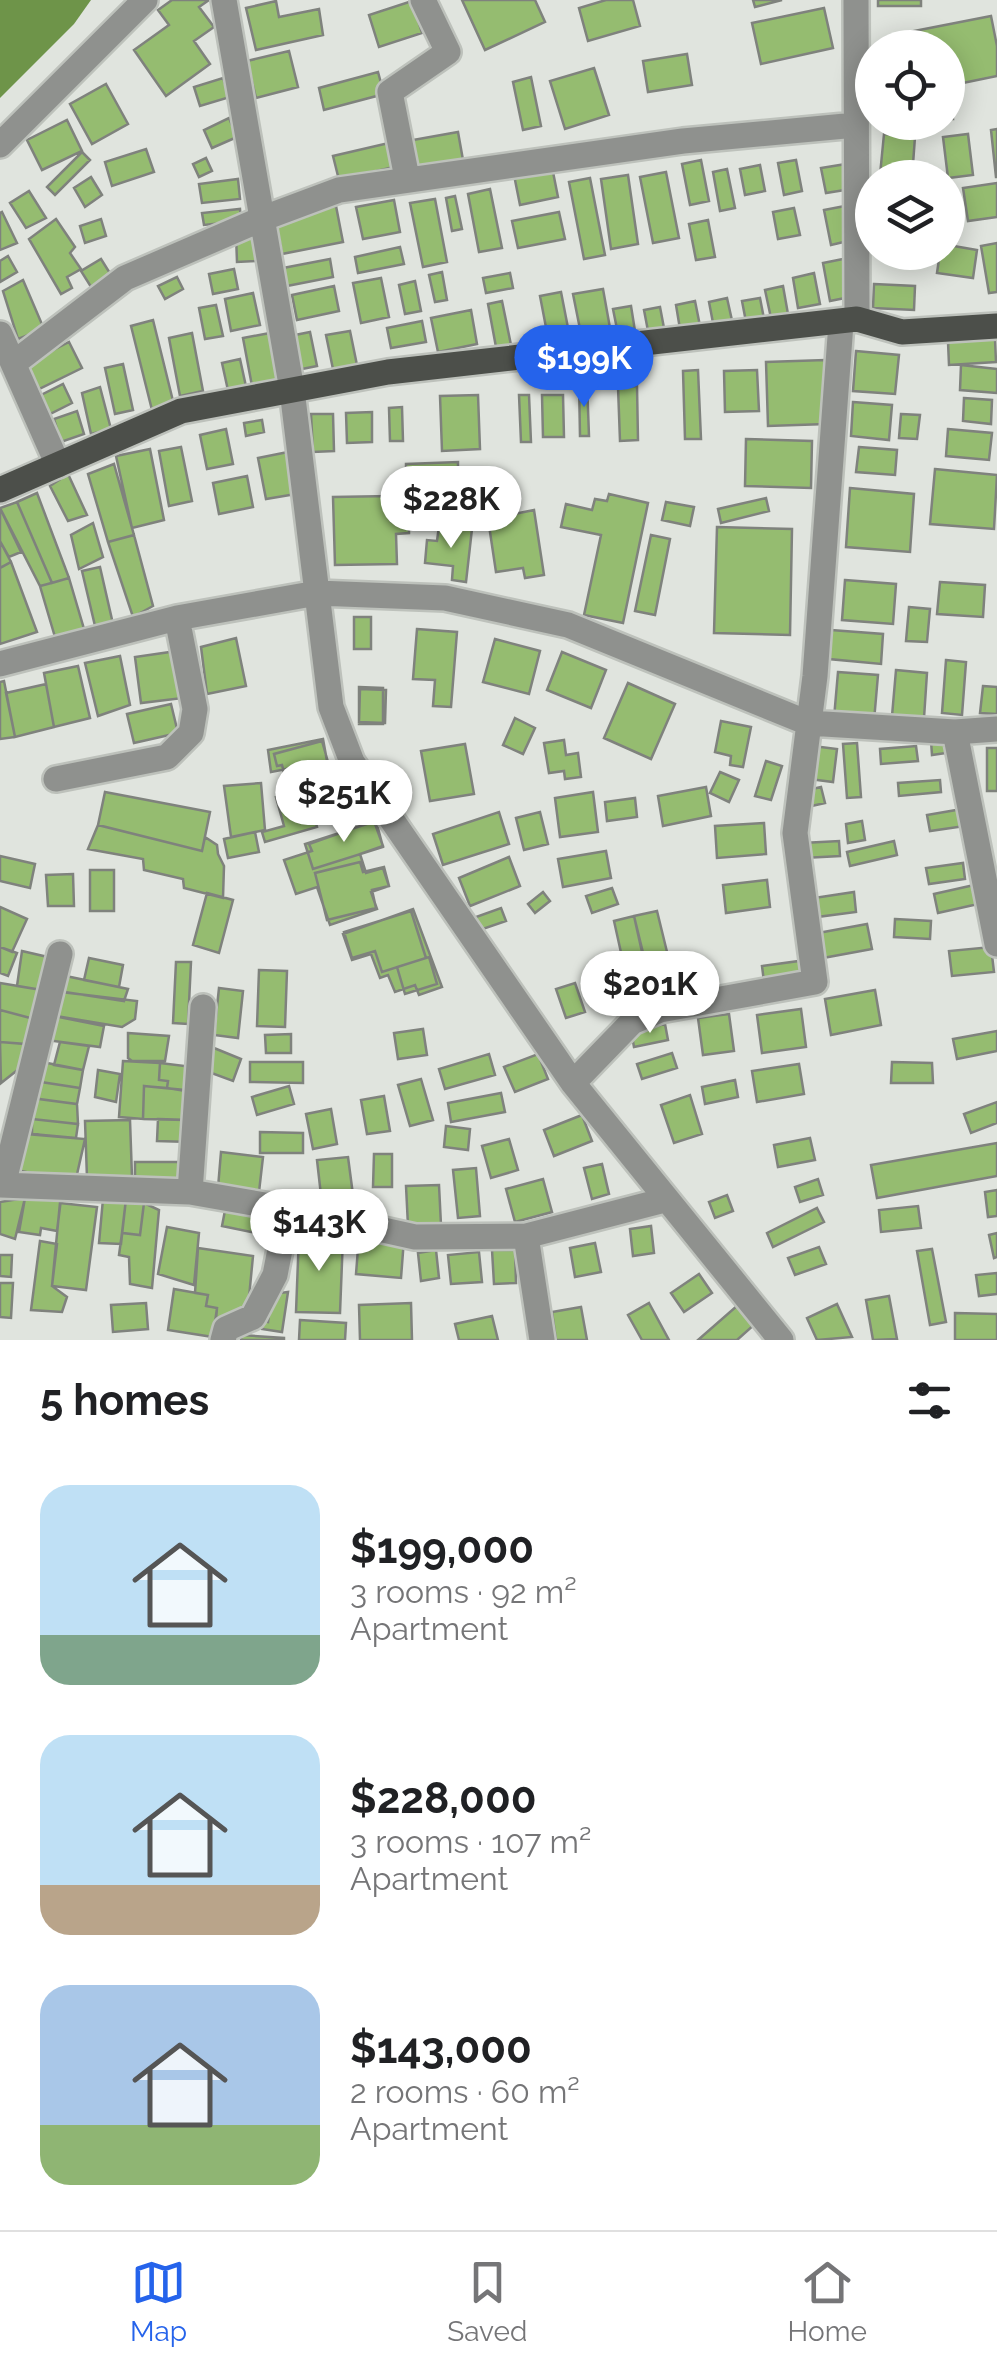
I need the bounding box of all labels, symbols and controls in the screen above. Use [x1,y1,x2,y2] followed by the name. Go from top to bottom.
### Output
[855,30,965,270] map controls
[855,30,965,140] button: locate
[855,160,965,270] button: layers
[514,325,654,410] pin: $199K
[536,339,632,376] text: $199K
[381,466,521,551] pin: $228K
[402,480,500,517] text: $228K
[274,760,414,845] pin: $251K
[297,774,391,811] text: $251K
[580,951,720,1036] pin: $201K
[602,965,698,1002] text: $201K
[249,1189,389,1274] pin: $143K
[272,1203,366,1240] text: $143K
[902,1373,957,1428] icon: filters
[40,1376,209,1425] text: 5 homes
[350,1524,534,1573] text: $199,000
[120,1525,240,1645] icon: home
[350,1573,577,1610] text: 3 rooms · 92 m²
[350,1610,508,1647] text: Apartment
[350,1774,536,1823] text: $228,000
[120,1775,240,1895] icon: home
[350,1823,591,1860] text: 3 rooms · 107 m²
[350,1860,508,1897] text: Apartment
[350,2024,532,2073] text: $143,000
[120,2025,240,2145] icon: home
[350,2073,580,2110] text: 2 rooms · 60 m²
[350,2110,508,2147] text: Apartment
[130,2255,187,2348] tab: Map
[447,2255,527,2348] tab: Saved
[788,2255,867,2348] tab: Home

